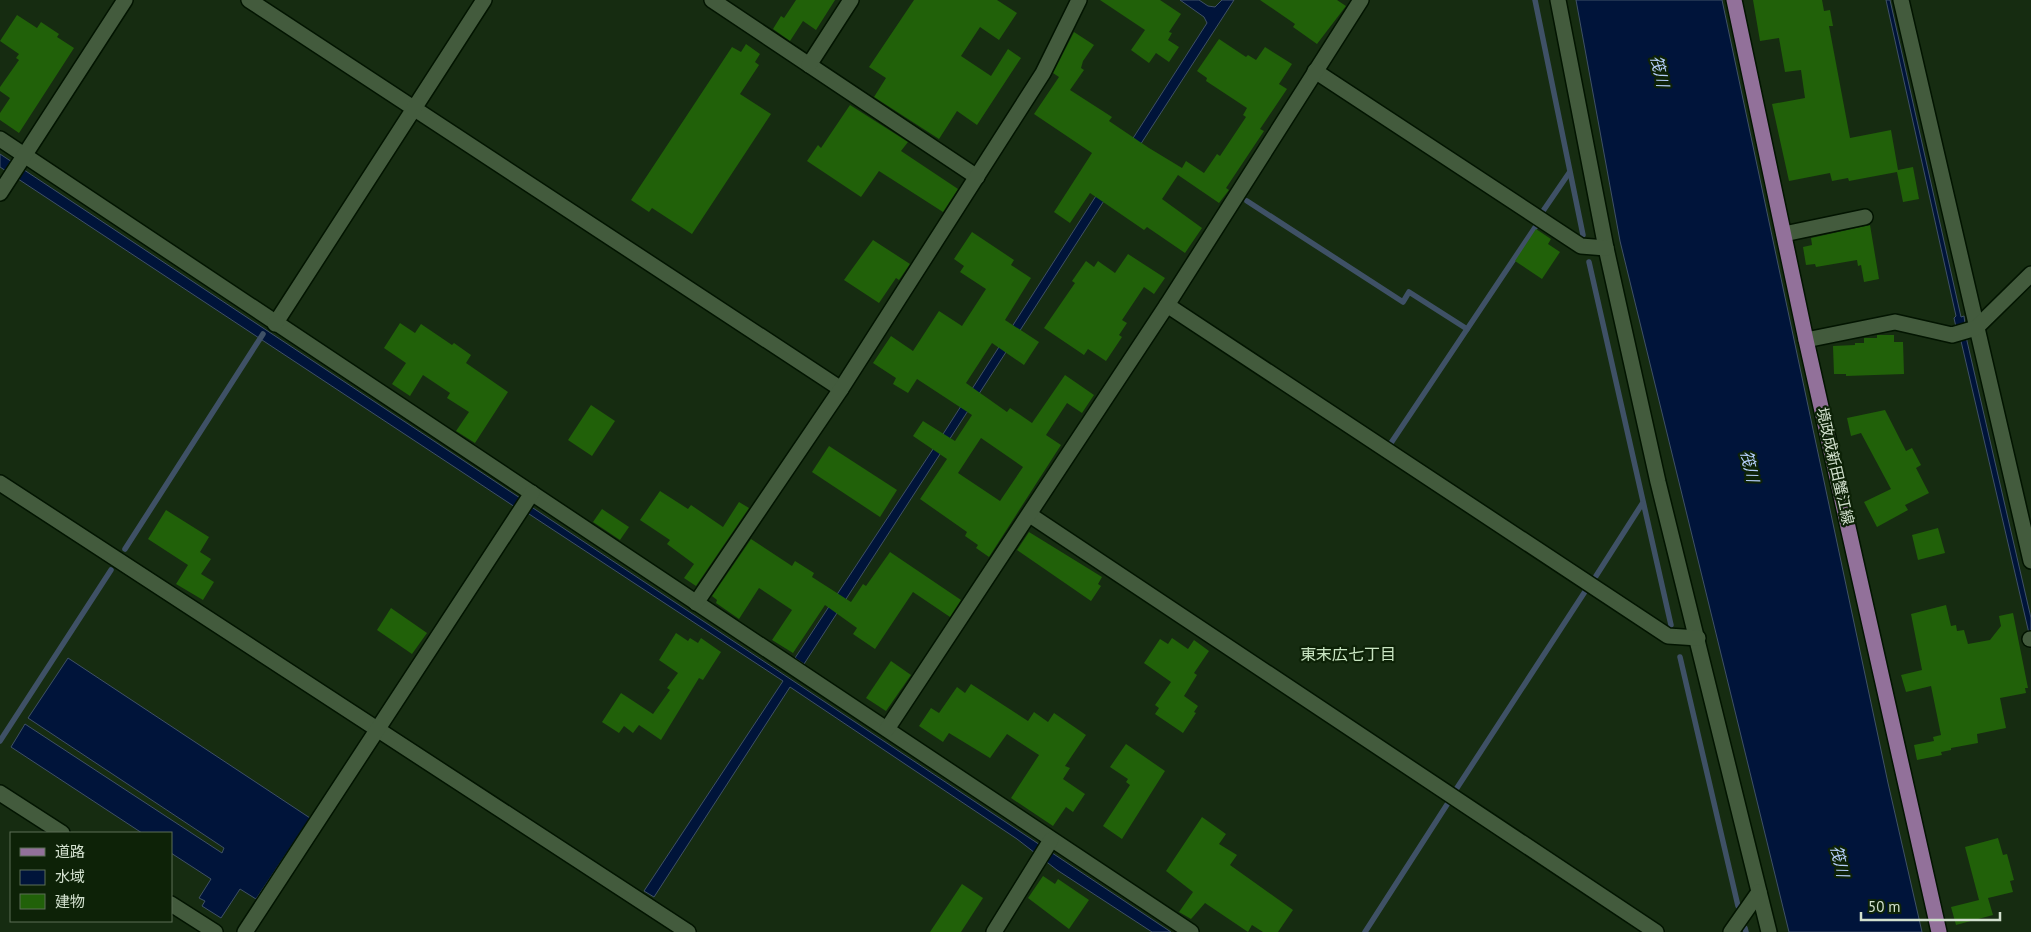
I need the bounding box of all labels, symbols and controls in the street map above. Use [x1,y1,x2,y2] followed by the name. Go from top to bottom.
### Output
[1647,53,1674,91] water label: 筏川
[1813,405,1858,526] street label: 境政成新田蟹江線
[1737,448,1764,486] water label: 筏川
[1300,644,1396,664] district label: 東末広七丁目
[10,832,172,922] legend
[55,842,85,861] text: 道路
[1827,843,1854,881] water label: 筏川
[55,867,85,886] text: 水域
[1861,890,2000,922] scale bar
[55,892,85,911] text: 建物
[1868,897,1901,916] text: 50 m

